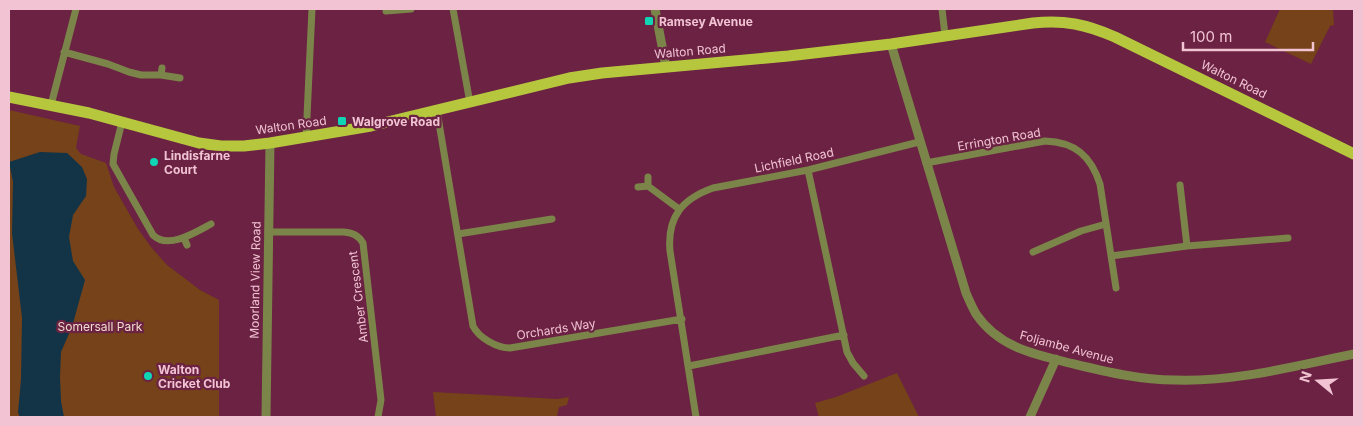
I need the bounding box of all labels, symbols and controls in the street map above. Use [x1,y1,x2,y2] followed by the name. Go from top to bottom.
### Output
[659,14,753,29] place label: Ramsey Avenue
[643,15,655,27] marker: Ramsey Avenue
[1183,20,1313,52] scale bar
[1190,27,1232,46] text: 100 m
[654,40,726,62] street label: Walton Road
[1199,57,1269,101] street label: Walton Road
[255,113,327,137] street label: Walton Road
[352,114,440,129] place label: Walgrove Road
[336,115,348,127] marker: Walgrove Road
[956,124,1042,154] street label: Errington Road
[753,144,835,176] street label: Lichfield Road
[164,148,230,177] place label: Lindisfarne Court
[148,156,160,168] marker: Lindisfarne Court
[246,221,264,339] street label: Moorland View Road
[345,250,371,344] street label: Amber Crescent
[515,315,597,343] street label: Orchards Way
[58,319,143,334] park label: Somersall Park
[1018,327,1116,367] street label: Foljambe Avenue
[1293,356,1343,406] north arrow
[158,362,231,391] place label: Walton Cricket Club
[1295,369,1315,385] text: N
[142,370,154,382] marker: Walton Cricket Club

